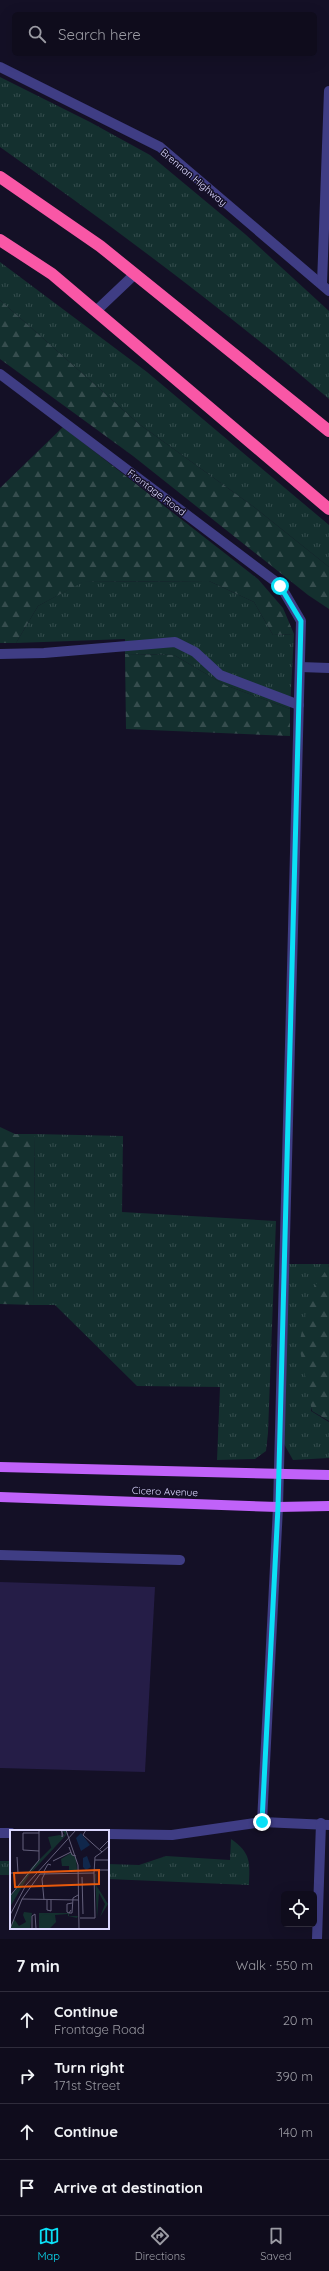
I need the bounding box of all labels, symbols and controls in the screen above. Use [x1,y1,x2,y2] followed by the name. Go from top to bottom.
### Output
[12,12,317,56] search box
[26,23,48,45] icon: search
[58,25,141,44] text: Search here
[158,146,229,209] street label: Brennan Highway
[125,466,188,519] street label: Frontage Road
[271,577,289,595] route start
[132,1484,199,1499] street label: Cicero Avenue
[253,1813,271,1831] route end
[10,1830,109,1929] inset map
[281,1891,317,1927] map controls
[281,1891,317,1927] button: locate
[16,1955,60,1976] text: 7 min
[236,1957,313,1973] text: Walk · 550 m
[54,2002,118,2021] text: Continue
[16,2009,38,2031] icon: ahead
[283,2012,313,2028] text: 20 m
[54,2021,145,2037] text: Frontage Road
[54,2058,125,2077] text: Turn right
[16,2065,38,2087] icon: right
[276,2068,313,2084] text: 390 m
[54,2077,121,2093] text: 171st Street
[16,2121,38,2143] icon: ahead
[54,2122,118,2141] text: Continue
[278,2124,313,2140] text: 140 m
[16,2177,38,2199] icon: arrive
[54,2178,203,2197] text: Arrive at destination
[37,2225,60,2263] tab: Map
[135,2225,185,2263] tab: Directions
[260,2225,292,2263] tab: Saved

